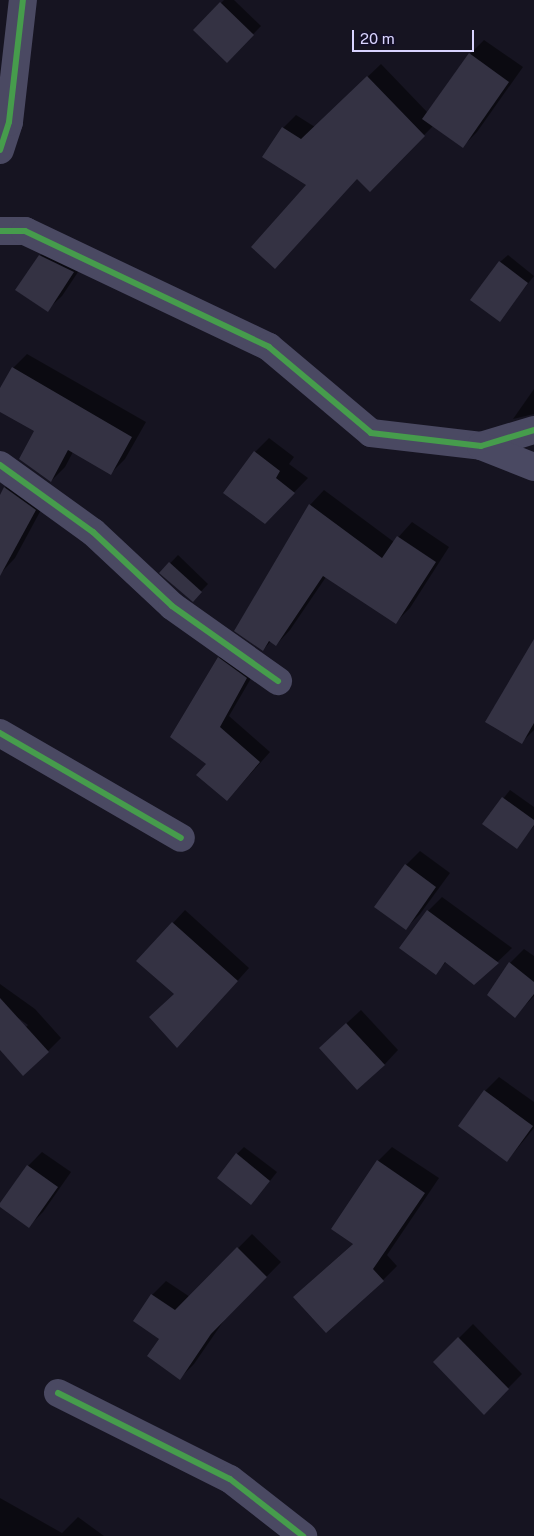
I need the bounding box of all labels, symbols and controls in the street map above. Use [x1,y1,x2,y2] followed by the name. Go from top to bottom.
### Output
[354,20,476,52] scale bar
[360,30,395,47] text: 20 m

